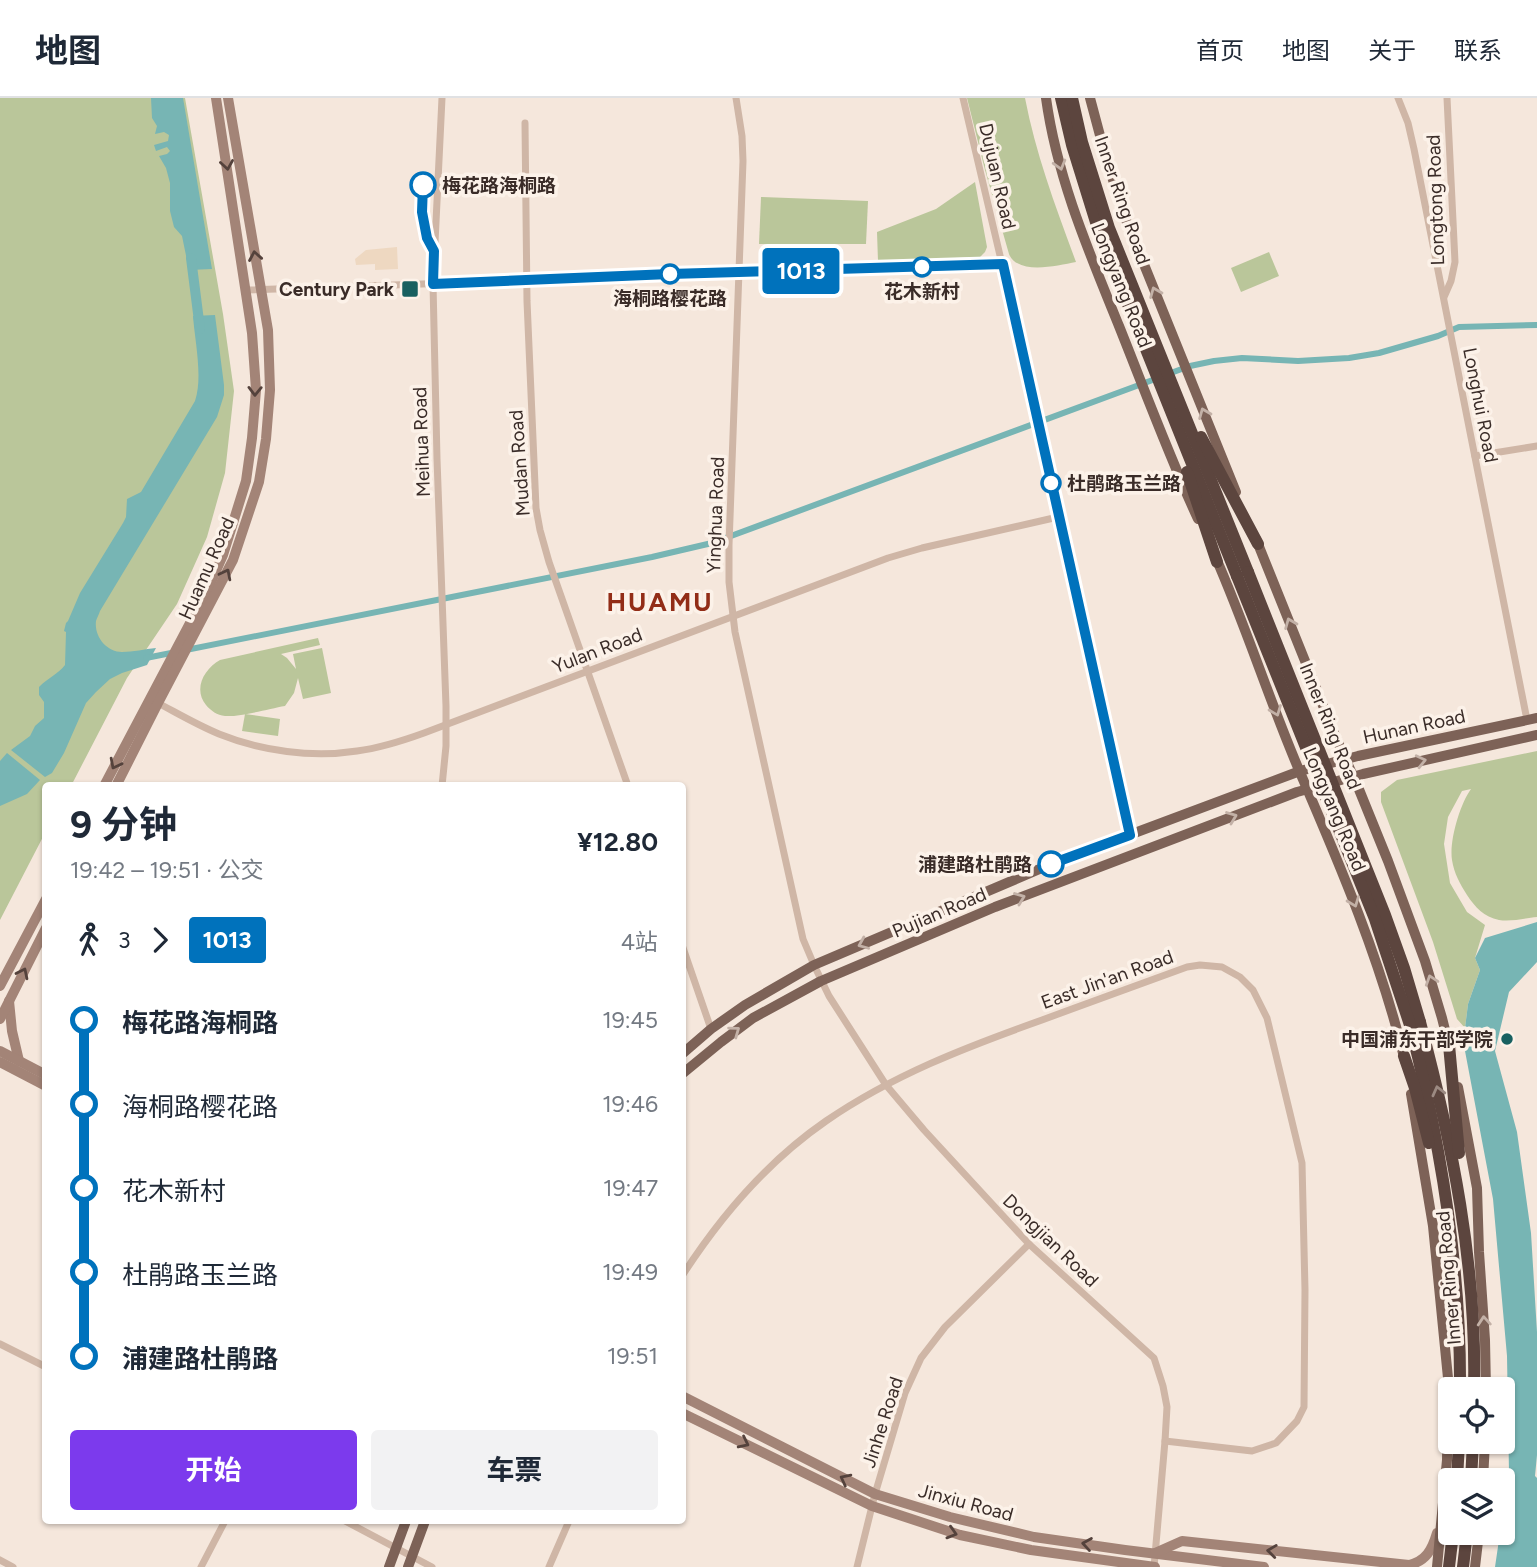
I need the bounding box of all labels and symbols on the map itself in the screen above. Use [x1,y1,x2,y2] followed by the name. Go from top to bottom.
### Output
[974,121,1021,231] street label: Dujuan Road
[1090,133,1155,267] street label: Inner Ring Road
[1422,134,1449,266] street label: Longtong Road
[1051,159,1066,171] one-way arrow
[219,160,234,171] one-way arrow
[410,172,436,198] marker: 梅花路海桐路
[442,174,556,197] place label: 梅花路海桐路
[1086,220,1157,351] street label: Longyang Road
[752,248,850,294] line badge: 1013
[248,250,263,262] one-way arrow
[912,257,932,277] marker: 花木新村
[660,264,680,284] marker: 海桐路樱花路
[279,278,395,301] place label: Century Park
[400,279,420,299] marker: Century Park
[884,280,960,303] place label: 花木新村
[613,287,727,310] place label: 海桐路樱花路
[1150,287,1164,299] one-way arrow
[1458,346,1503,465] street label: Longhui Road
[248,386,263,397] one-way arrow
[408,387,435,497] street label: Meihua Road
[1198,407,1212,419] one-way arrow
[504,409,535,517] street label: Mudan Road
[702,456,729,574] street label: Yinghua Road
[1067,472,1181,495] place label: 杜鹃路玉兰路
[1041,473,1061,493] marker: 杜鹃路玉兰路
[174,513,239,623] street label: Huamu Road
[218,569,232,581] one-way arrow
[607,586,713,618] district label: HUAMU
[1285,618,1299,630] one-way arrow
[549,623,645,678] street label: Yulan Road
[1295,660,1366,793] street label: Inner Ring Road
[1267,704,1281,716] one-way arrow
[1361,704,1467,749] street label: Hunan Road
[1298,744,1371,875] street label: Longyang Road
[1414,755,1426,769] one-way arrow
[110,757,124,769] one-way arrow
[1226,811,1238,825] one-way arrow
[1038,851,1064,877] marker: 浦建路杜鹃路
[918,853,1032,876] place label: 浦建路杜鹃路
[889,882,990,943] street label: Pujian Road
[1013,892,1025,906] one-way arrow
[1346,896,1360,908] one-way arrow
[858,936,870,950] one-way arrow
[1038,945,1176,1014] street label: East Jin'an Road
[14,968,28,980] one-way arrow
[1424,974,1439,986] one-way arrow
[728,1027,740,1039] one-way arrow
[1341,1028,1493,1051] place label: 中国浦东干部学院
[1499,1031,1515,1047] marker: 中国浦东干部学院
[1432,1085,1446,1097] one-way arrow
[998,1189,1103,1292] street label: Dongjian Road
[1431,1210,1466,1346] street label: Inner Ring Road
[1477,1316,1492,1327] one-way arrow
[857,1374,908,1471] street label: Jinhe Road
[737,1434,749,1448] one-way arrow
[840,1473,852,1487] one-way arrow
[916,1479,1016,1526] street label: Jinxiu Road
[946,1524,958,1539] one-way arrow
[1081,1537,1093,1552] one-way arrow
[1266,1544,1278,1559] one-way arrow

